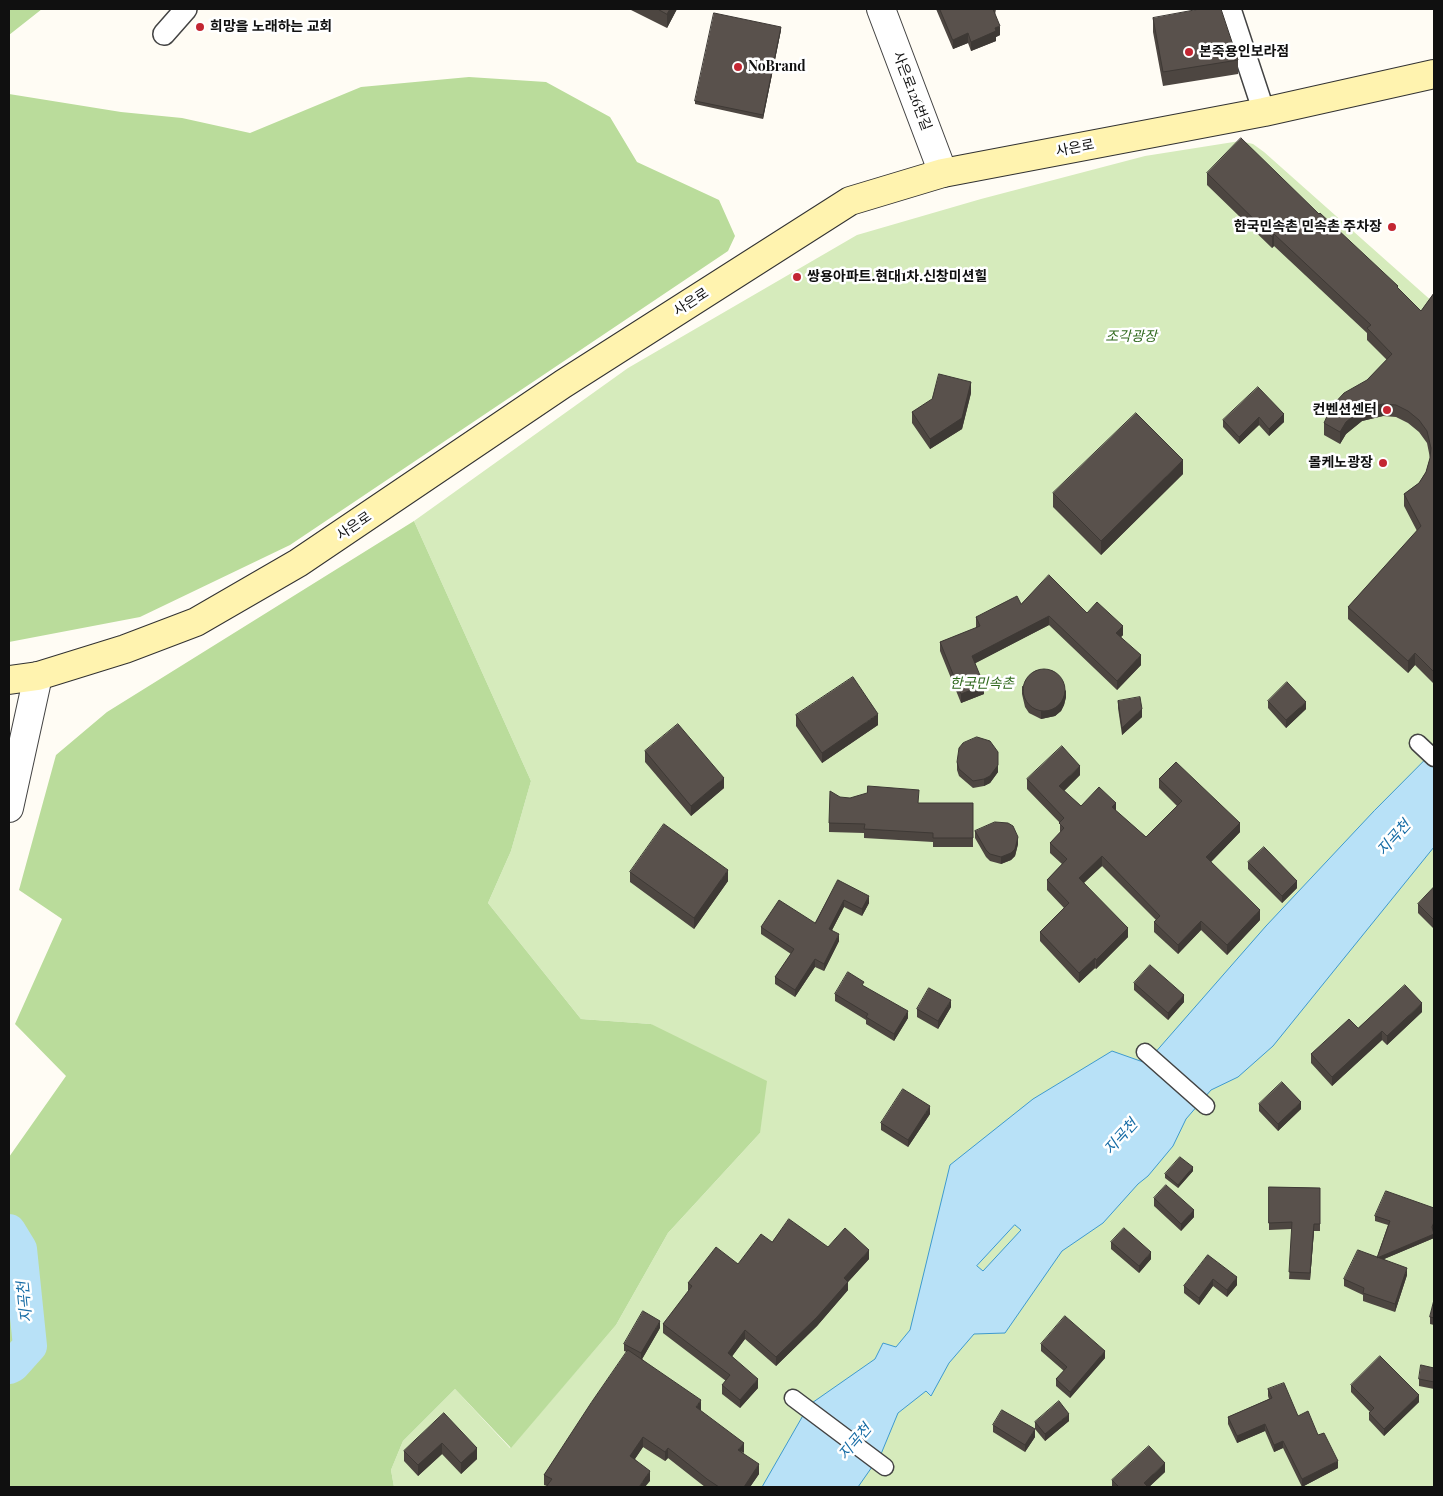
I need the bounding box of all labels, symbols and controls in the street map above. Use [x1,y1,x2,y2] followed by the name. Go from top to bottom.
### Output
[210,19,332,35] place label: 희망을 노래하는 교회
[194,21,206,33] marker: 희망을 노래하는 교회
[1199,44,1289,60] place label: 본죽용인보라점
[1183,46,1195,58] marker: 본죽용인보라점
[889,49,935,133] street label: 사은로126번길
[748,59,806,75] place label: NoBrand
[732,61,744,73] marker: NoBrand
[1054,136,1096,160] street label: 사은로
[1234,219,1382,235] place label: 한국민속촌 민속촌 주차장
[1386,221,1398,233] marker: 한국민속촌 민속촌 주차장
[807,269,987,285] place label: 쌍용아파트.현대1차.신창미션힐
[791,271,803,283] marker: 쌍용아파트.현대1차.신창미션힐
[670,284,712,320] street label: 사은로
[1105,329,1157,345] park label: 조각광장
[1313,402,1377,418] place label: 컨벤션센터
[1381,404,1393,416] marker: 컨벤션센터
[1309,455,1373,471] place label: 볼케노광장
[1377,457,1389,469] marker: 볼케노광장
[333,508,375,544] street label: 사은로
[950,676,1014,692] park label: 한국민속촌
[1373,817,1415,859] water label: 지곡천
[1100,1116,1142,1158] water label: 지곡천
[14,1280,36,1324] water label: 지곡천
[835,1420,875,1464] water label: 지곡천

